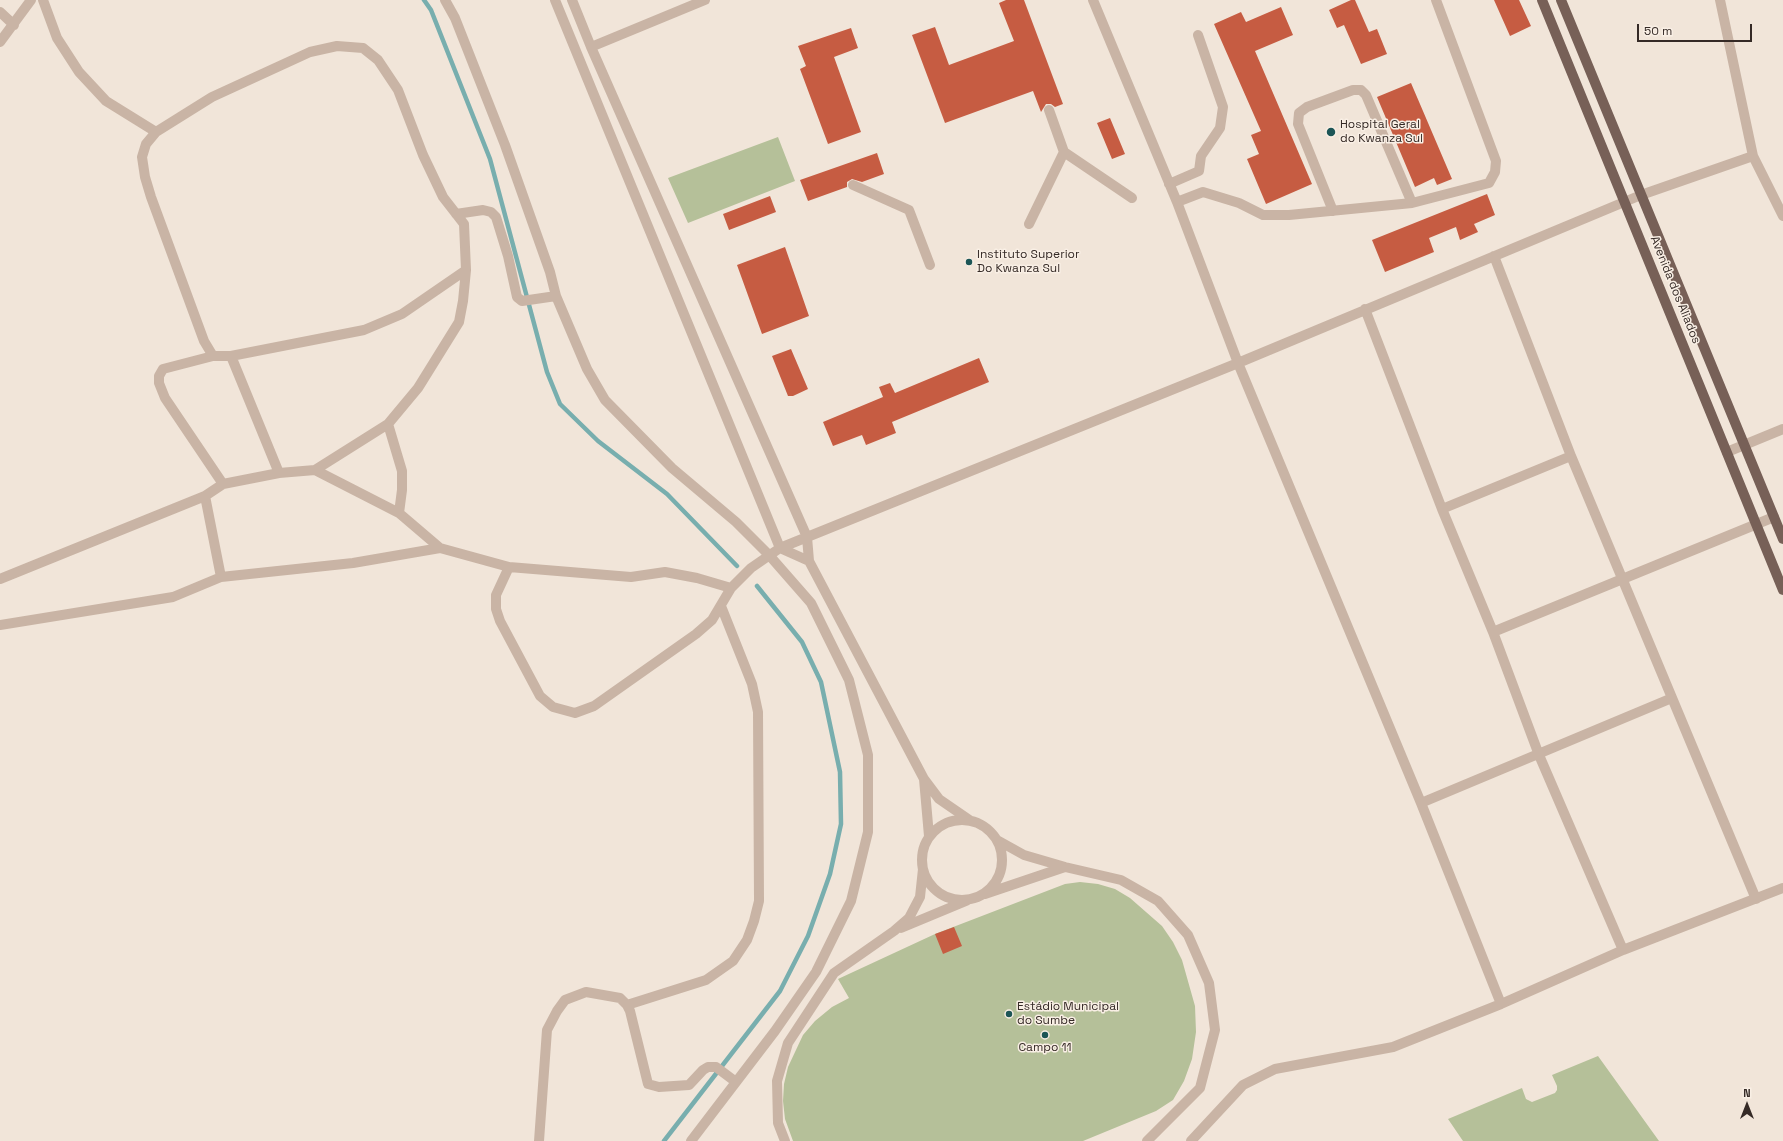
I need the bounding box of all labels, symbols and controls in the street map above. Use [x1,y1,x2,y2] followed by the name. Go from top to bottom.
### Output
[1639,16,1754,42] scale bar
[1644,23,1672,39] text: 50 m
[1340,118,1423,146] place label: Hospital Geral do Kwanza Sul
[1325,126,1337,138] marker: Hospital Geral do Kwanza Sul
[1647,234,1703,346] street label: Avenida dos Aliados
[977,248,1080,276] place label: Instituto Superior Do Kwanza Sul
[964,257,974,267] marker: Instituto Superior Do Kwanza Sul
[1017,1000,1119,1028] place label: Estádio Municipal do Sumbe
[1004,1009,1014,1019] marker: Estádio Municipal do Sumbe
[1040,1030,1050,1040] marker: Campo 11
[1018,1041,1072,1055] place label: Campo 11
[1727,1085,1767,1125] north arrow
[1743,1086,1751,1100] text: N

